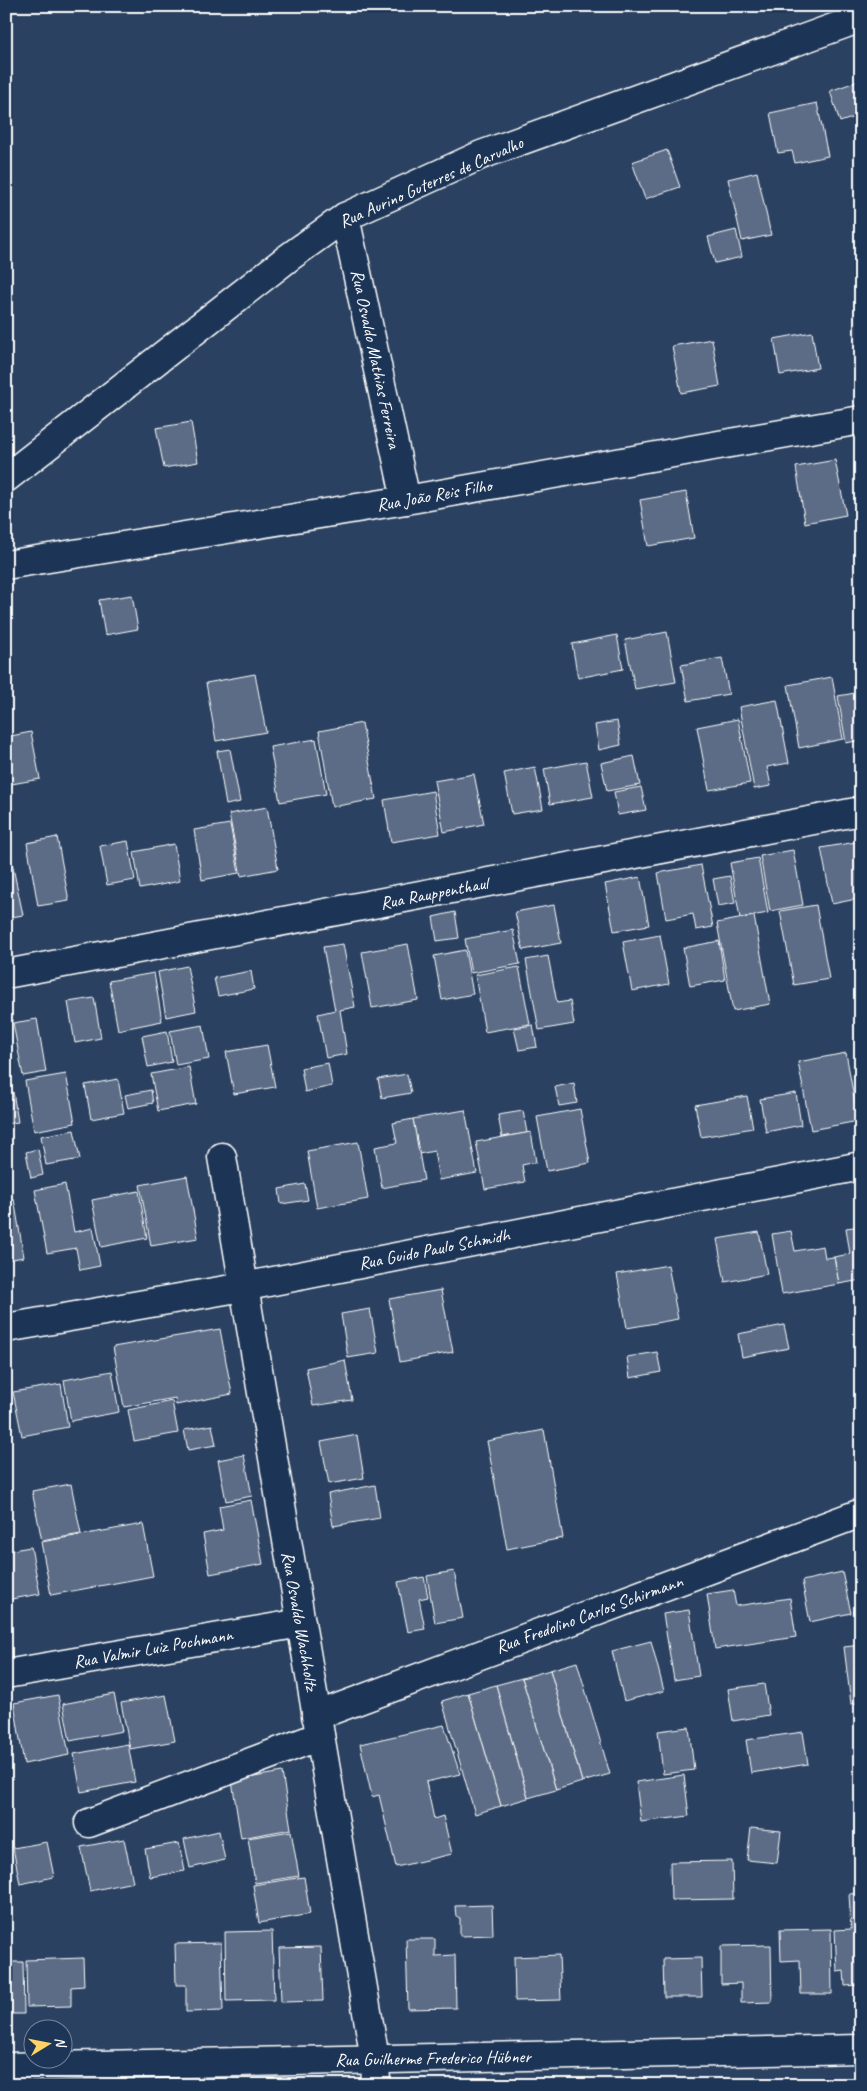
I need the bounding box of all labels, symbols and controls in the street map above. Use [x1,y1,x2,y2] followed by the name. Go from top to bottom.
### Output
[336,131,528,233] street label: Rua Aurino Guterres de Carvalho
[346,268,406,452] street label: Rua Osvaldo Mathias Ferreira
[375,474,495,516] street label: Rua João Reis Filho
[378,871,493,914] street label: Rua Rauppenthaul
[357,1223,513,1274] street label: Rua Guido Paulo Schmidh
[277,1550,323,1695] street label: Rua Osvaldo Wachholtz
[492,1570,686,1658] street label: Rua Fredolino Carlos Schirmann
[72,1623,235,1673] street label: Rua Valmir Luiz Pochmann
[22,2018,72,2068] north arrow
[51,2036,70,2050] text: N
[335,2045,532,2071] street label: Rua Guilherme Frederico Hübner

